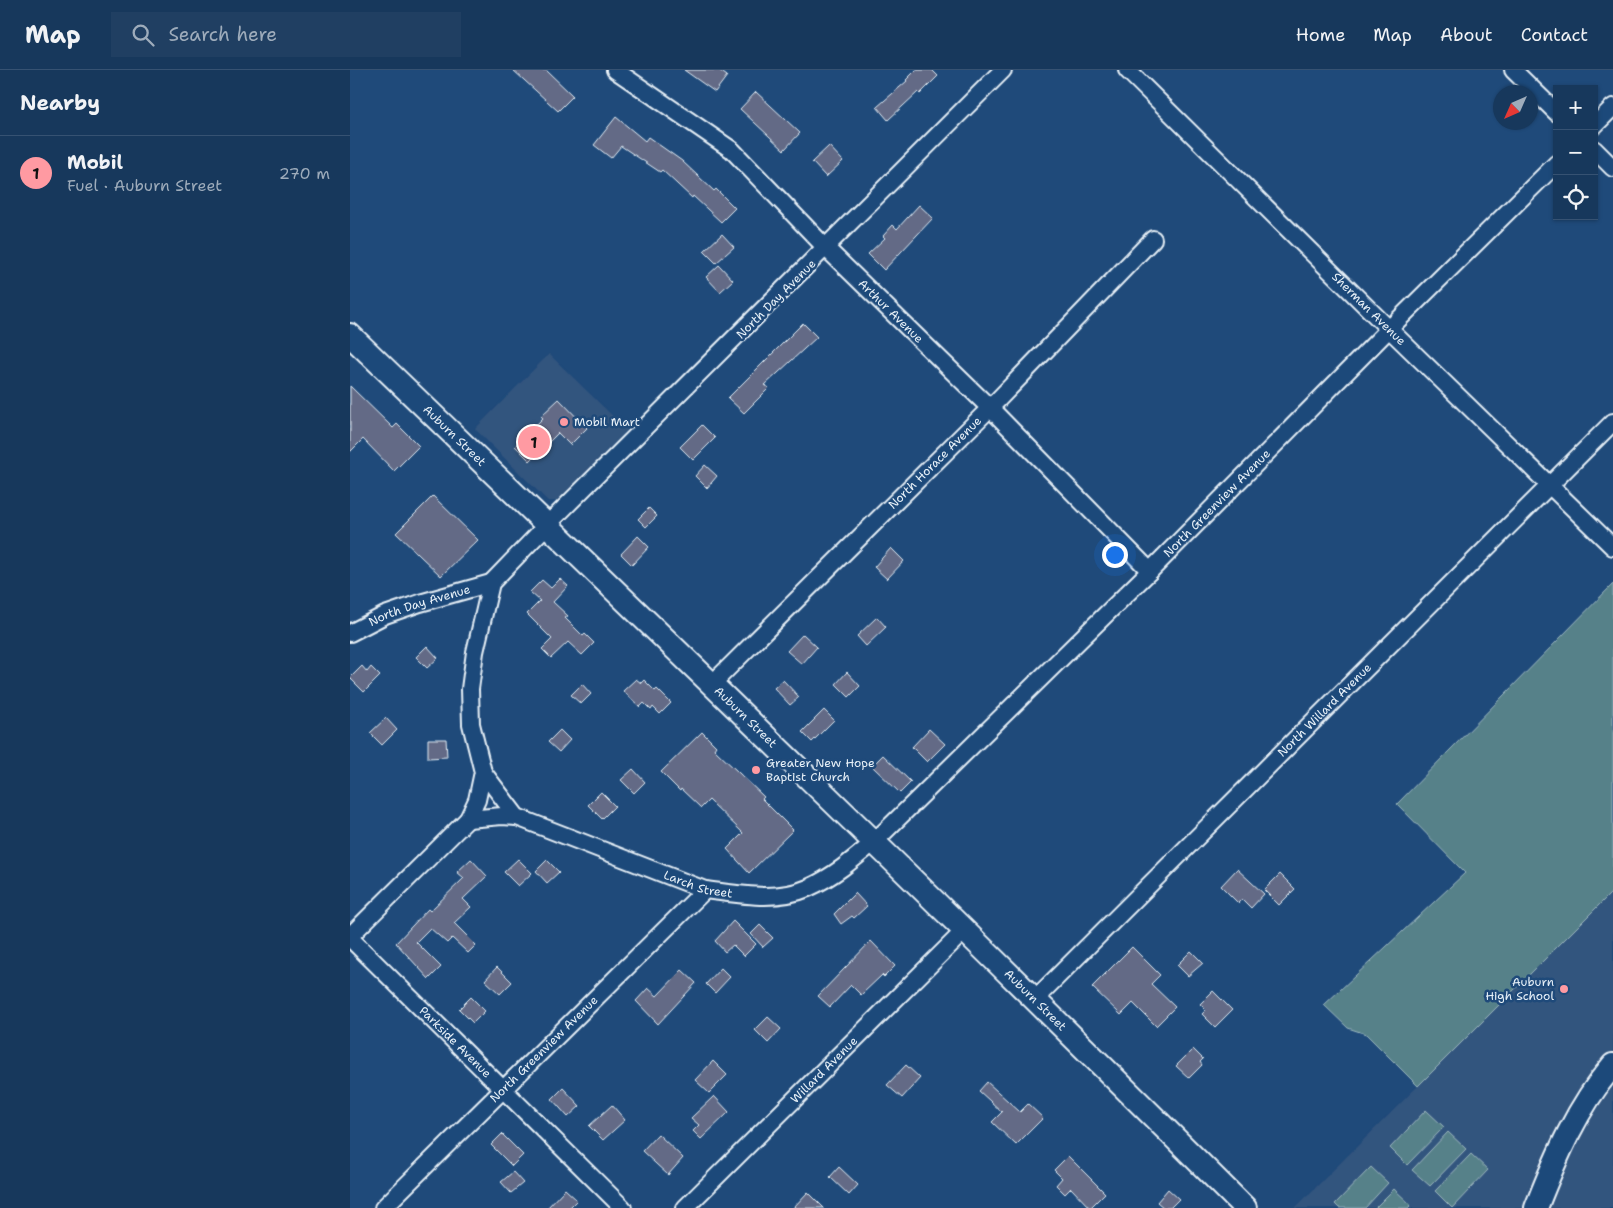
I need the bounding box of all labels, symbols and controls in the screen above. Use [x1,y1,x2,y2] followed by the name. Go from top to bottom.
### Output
[111,12,461,57] search box
[25,19,81,51] text: Map
[129,21,157,49] icon: search
[169,22,277,47] text: Search here
[1296,23,1345,47] text: Home
[1373,23,1412,47] text: Map
[1440,23,1493,47] text: About
[1521,23,1588,47] text: Contact
[1493,85,1538,130] north arrow
[1553,85,1598,220] map controls
[1553,85,1598,130] button: +
[20,89,100,117] text: Nearby
[1553,130,1598,175] button: −
[67,150,123,175] text: Mobil
[32,163,40,184] text: 1
[279,163,330,184] text: 270 m
[67,175,222,196] text: Fuel · Auburn Street
[1553,175,1598,220] button: locate
[733,256,819,342] street label: North Day Avenue
[1329,269,1409,349] street label: Sherman Avenue
[855,276,927,347] street label: Arthur Avenue
[419,402,489,470] street label: Auburn Street
[885,413,985,513] street label: North Horace Avenue
[574,414,640,430] place label: Mobil Mart
[558,416,570,428] marker: Mobil Mart
[518,423,550,461] pin: 1
[1160,446,1274,561] street label: North Greenview Avenue
[1102,542,1128,568] your location
[366,581,472,630] street label: North Day Avenue
[1274,659,1375,760] street label: North Willard Avenue
[711,683,780,751] street label: Auburn Street
[766,755,875,785] place label: Greater New Hope Baptist Church
[750,764,762,776] marker: Greater New Hope Baptist Church
[661,867,734,902] street label: Larch Street
[1001,966,1070,1034] street label: Auburn Street
[1485,974,1554,1004] place label: Auburn High School
[1558,983,1570,995] marker: Auburn High School
[486,992,601,1106] street label: North Greenview Avenue
[416,1003,495,1081] street label: Parkside Avenue
[787,1033,861,1107] street label: Willard Avenue

